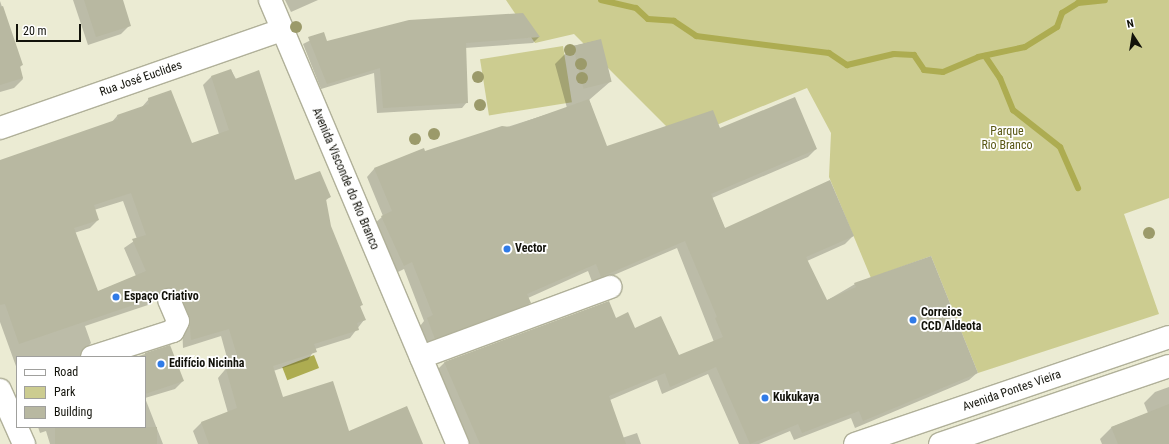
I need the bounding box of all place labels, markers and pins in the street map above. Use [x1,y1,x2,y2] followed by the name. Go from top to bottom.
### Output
[515,242,546,256] place label: Vector
[502,244,512,254] marker: Vector
[124,290,199,304] place label: Espaço Criativo
[111,292,121,302] marker: Espaço Criativo
[921,306,981,334] place label: Correios CCD Aldeota
[908,315,918,325] marker: Correios CCD Aldeota
[169,357,244,371] place label: Edifício Nicinha
[156,359,166,369] marker: Edifício Nicinha
[773,391,819,405] place label: Kukukaya
[760,393,770,403] marker: Kukukaya

